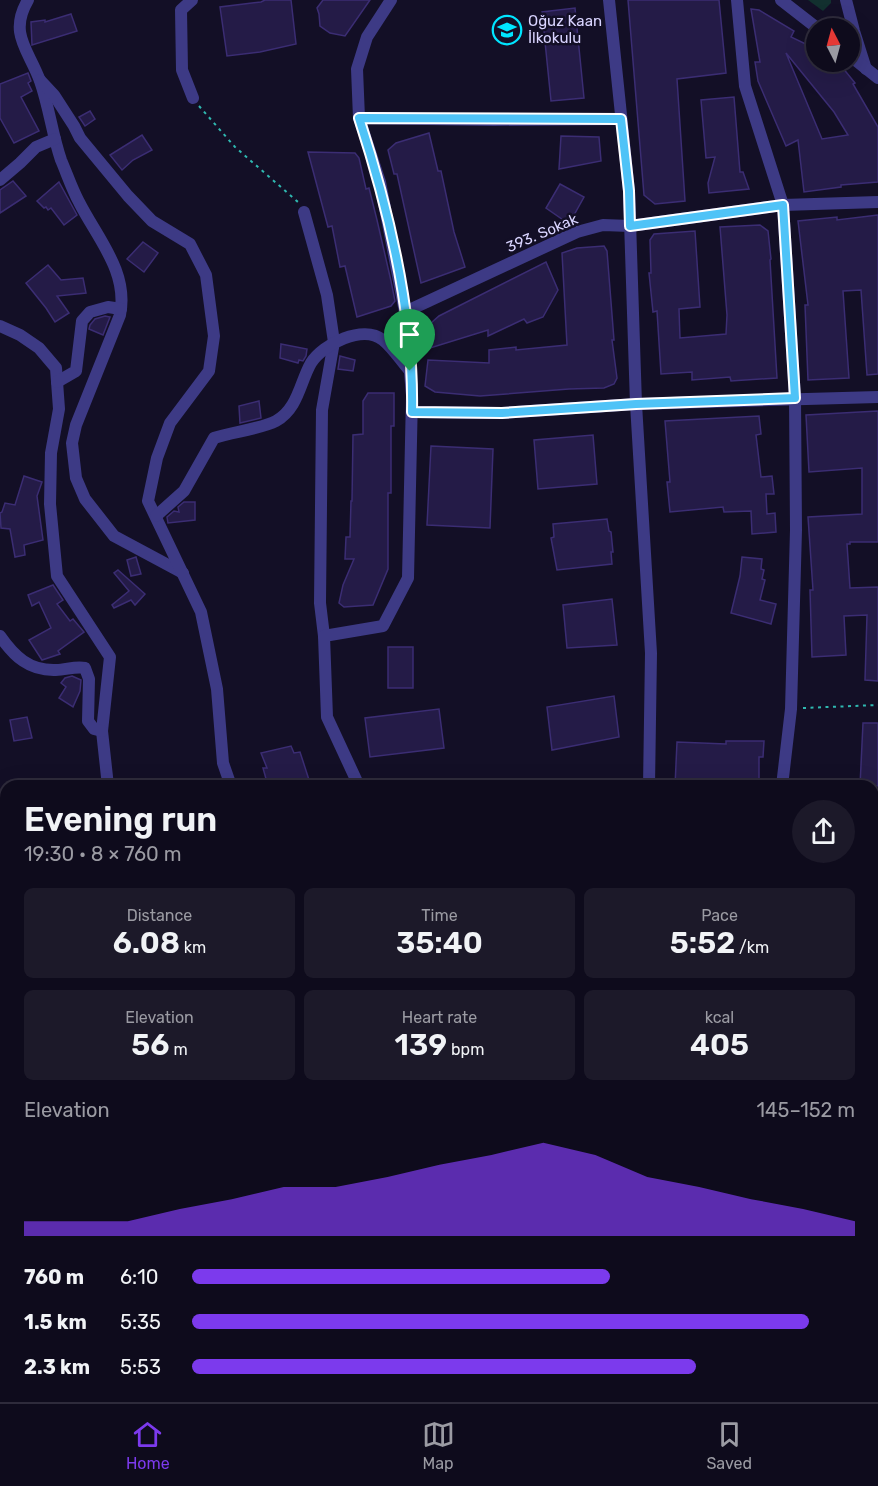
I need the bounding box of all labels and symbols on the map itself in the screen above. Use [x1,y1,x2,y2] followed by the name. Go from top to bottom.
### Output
[528,12,602,47] place label: Oğuz Kaan İlkokulu
[491,14,523,46] school or university icon: Oğuz Kaan İlkokulu
[806,18,860,72] north arrow
[504,210,581,256] street label: 393. Sokak
[384,309,435,371] pin

